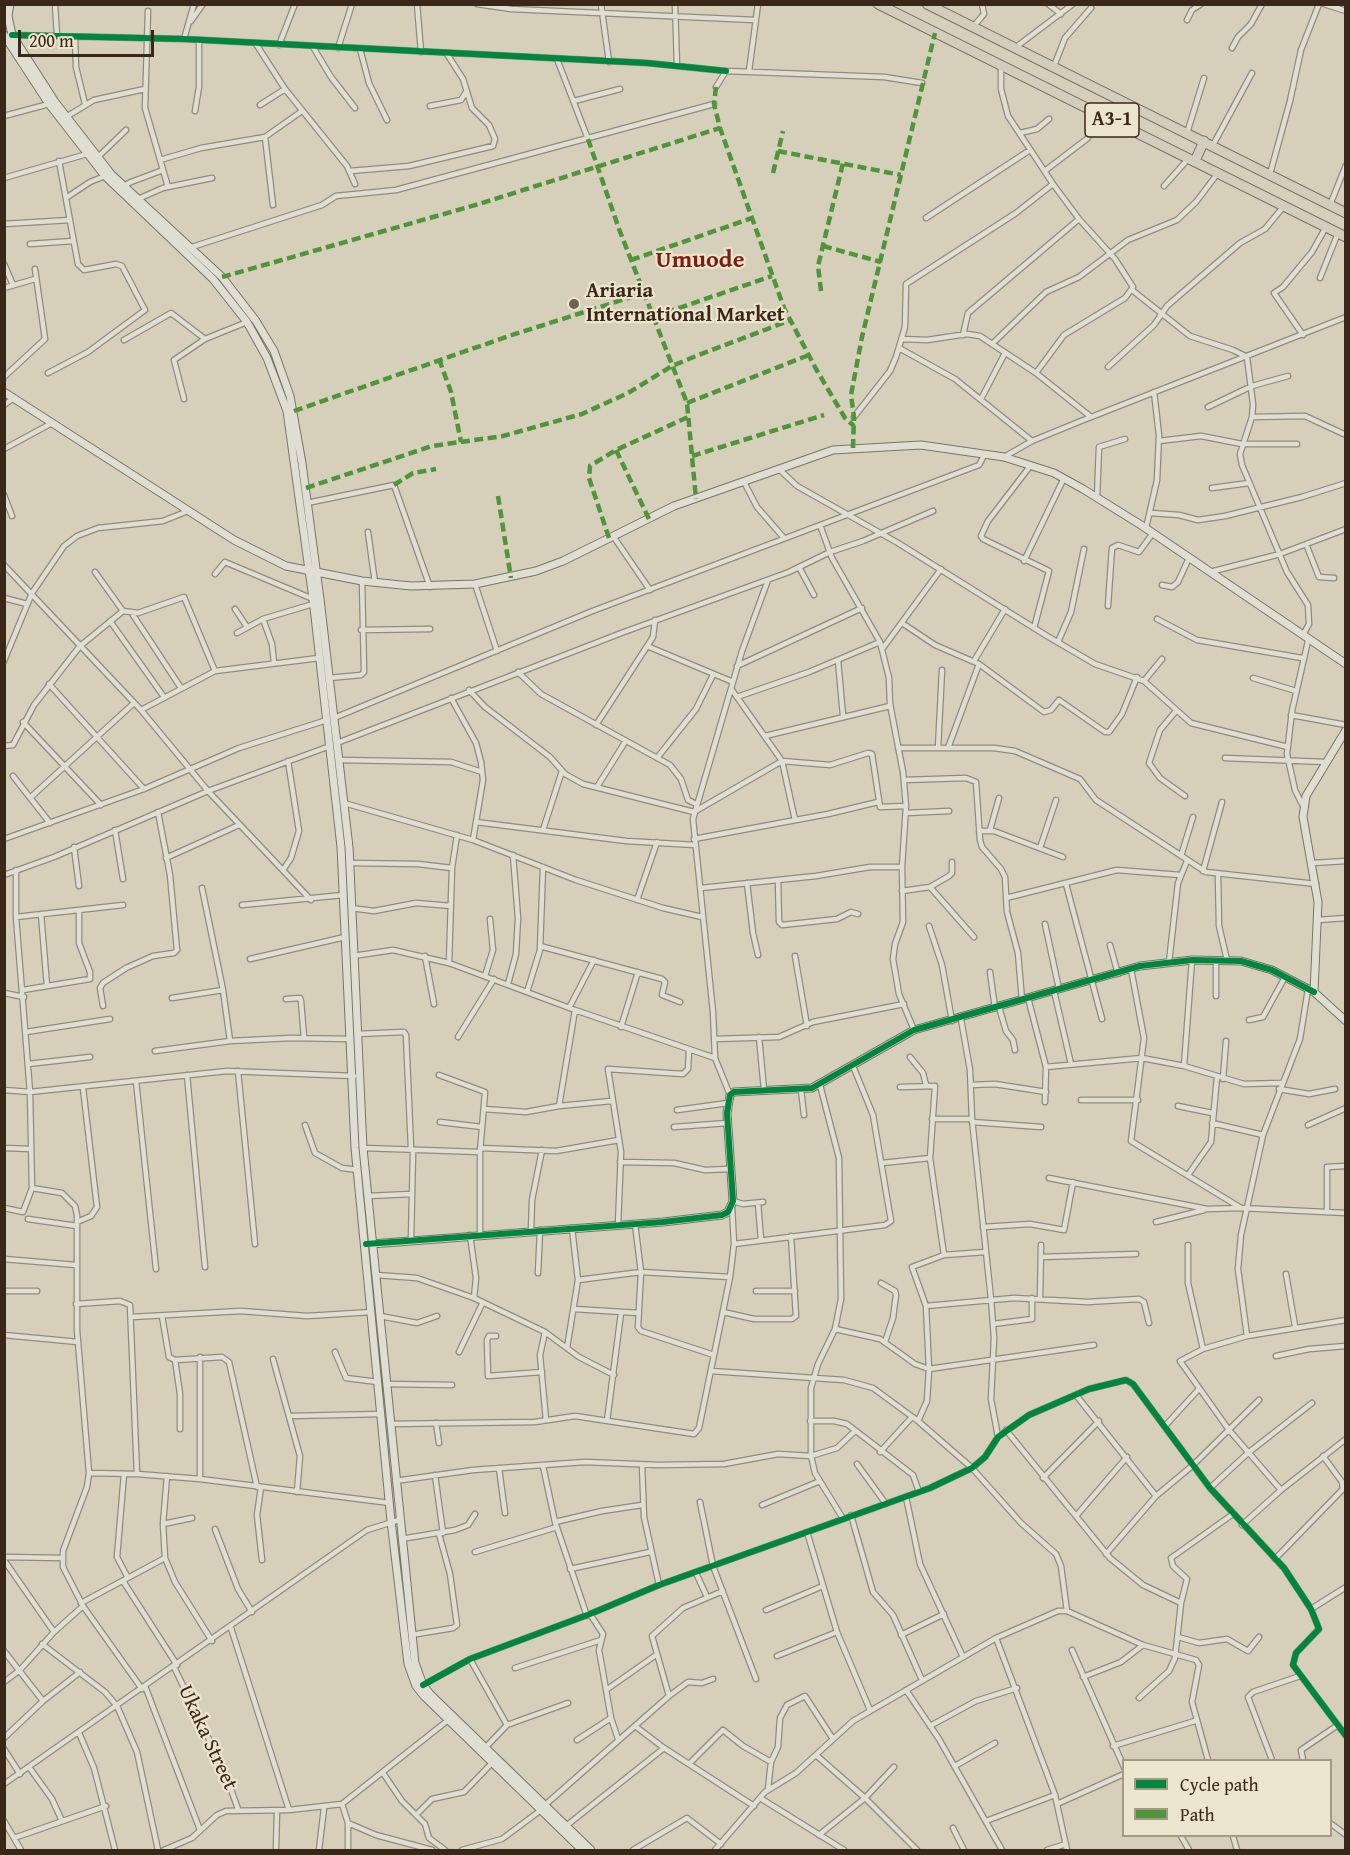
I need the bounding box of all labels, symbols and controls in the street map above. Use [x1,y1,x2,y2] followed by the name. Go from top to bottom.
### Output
[21,18,158,56] scale bar
[29,27,74,54] text: 200 m
[1085,103,1139,137] road number: A3-1
[656,247,744,275] district label: Umuode
[586,279,785,329] place label: Ariaria International Market
[567,297,581,311] marker: Ariaria International Market
[172,1682,242,1794] street label: Ukaka Street
[1122,1759,1332,1837] legend
[1180,1771,1259,1798] text: Cycle path
[1180,1801,1215,1828] text: Path

